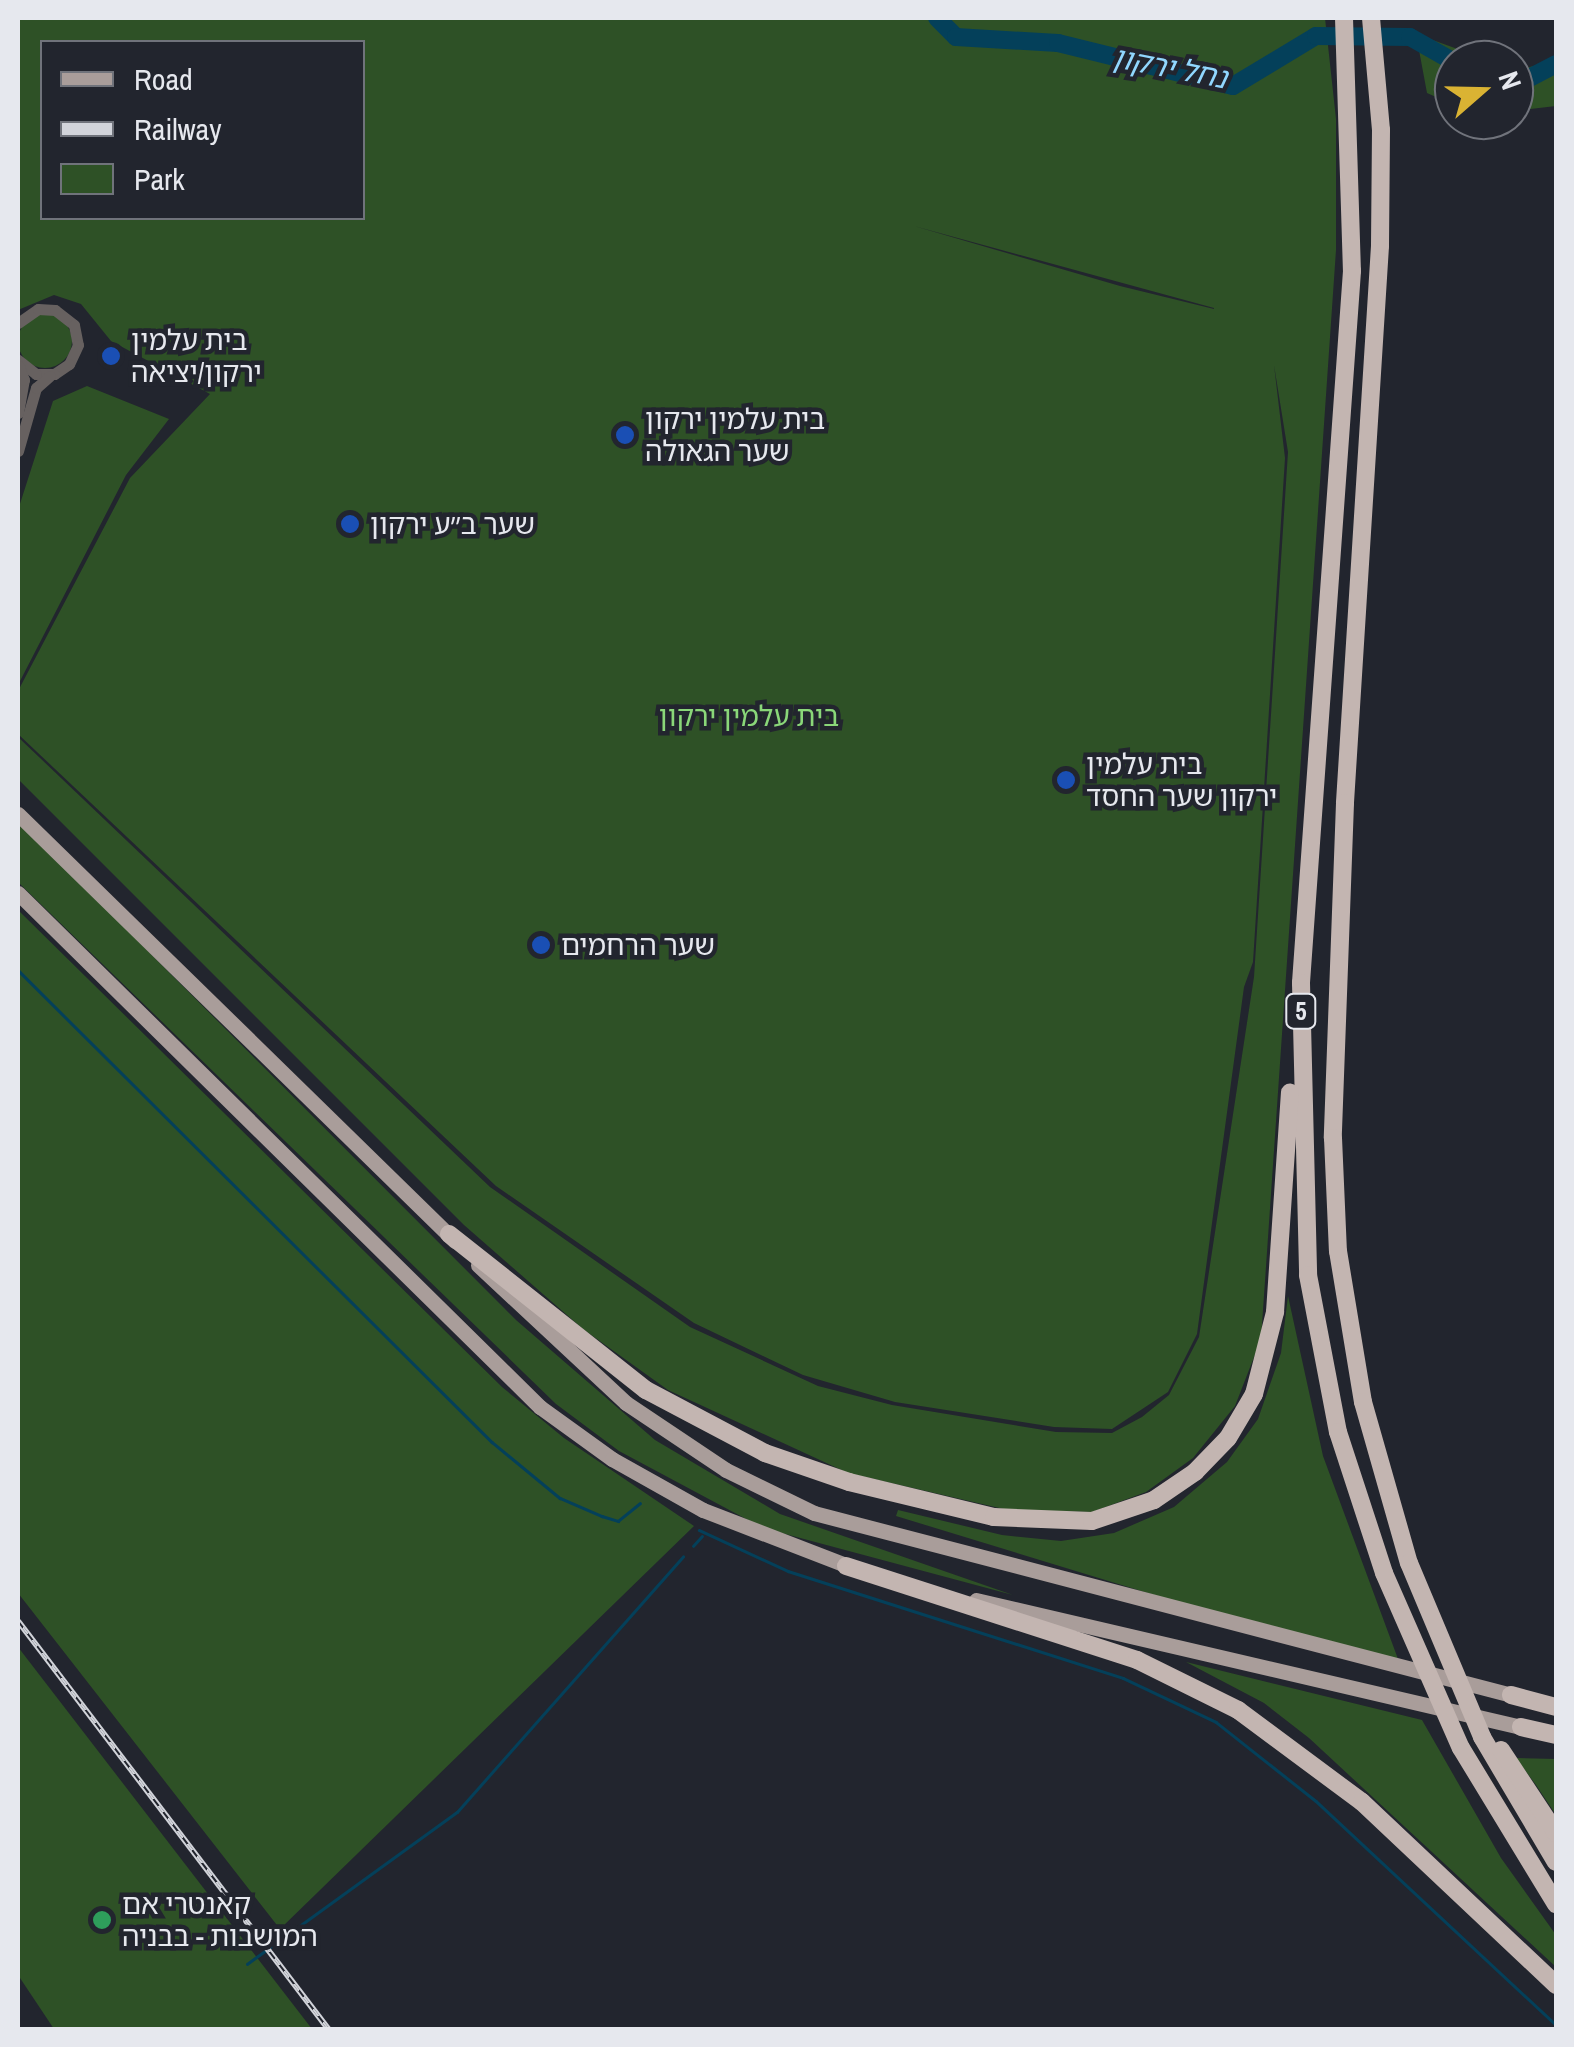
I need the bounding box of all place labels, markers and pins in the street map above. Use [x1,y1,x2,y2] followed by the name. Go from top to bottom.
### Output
[131,323,262,389] place label: בית עלמין ירקון/יציאה
[100,345,122,367] marker: בית עלמין ירקון/יציאה
[645,402,825,468] place label: בית עלמין ירקון שער הגאולה
[614,424,636,446] marker: בית עלמין ירקון שער הגאולה
[370,507,535,541] place label: שער ב״ע ירקון
[339,513,361,535] marker: שער ב״ע ירקון
[1086,747,1277,813] place label: בית עלמין ירקון שער החסד
[1055,769,1077,791] marker: בית עלמין ירקון שער החסד
[561,928,715,962] place label: שער הרחמים
[530,934,552,956] marker: שער הרחמים
[122,1887,318,1953] place label: קאנטרי אם המושבות - בבניה
[91,1909,113,1931] marker: קאנטרי אם המושבות - בבניה

